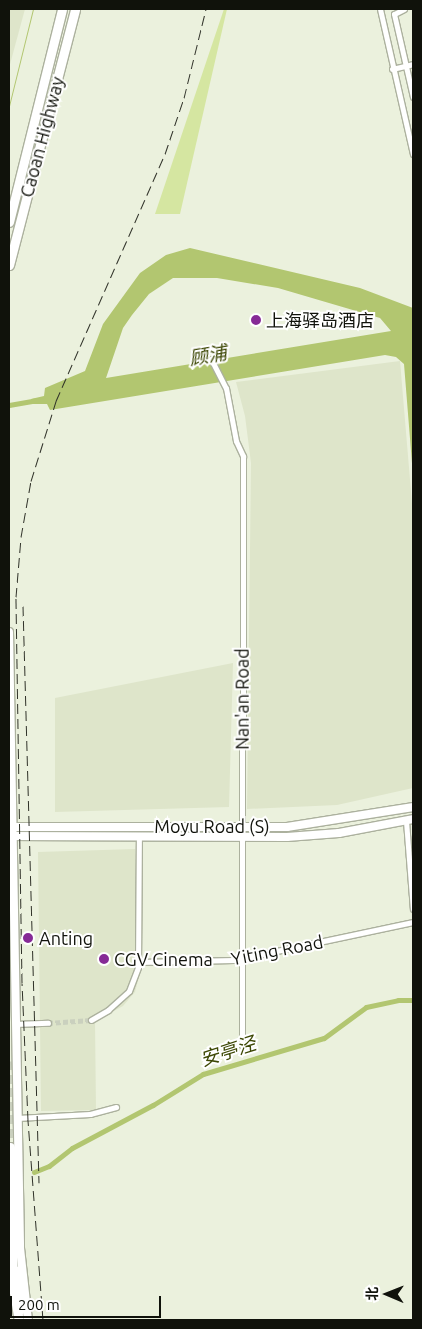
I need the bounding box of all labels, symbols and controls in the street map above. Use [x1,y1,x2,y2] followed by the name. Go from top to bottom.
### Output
[16,74,68,200] street label: Caoan Highway
[266,309,374,331] place label: 上海驿岛酒店
[250,314,262,326] marker: 上海驿岛酒店
[187,341,229,371] water label: 顾浦
[231,648,253,750] street label: Nan'an Road
[154,815,270,837] street label: Moyu Road (S)
[39,927,93,949] place label: Anting
[21,931,35,945] marker: Anting
[229,931,325,969] street label: Yiting Road
[114,948,213,970] place label: CGV Cinema
[98,953,110,965] marker: CGV Cinema
[197,1032,259,1072] water label: 安亭泾
[362,1269,412,1319] north arrow
[12,1286,164,1318] scale bar
[364,1287,380,1301] text: 北
[18,1296,60,1313] text: 200 m

